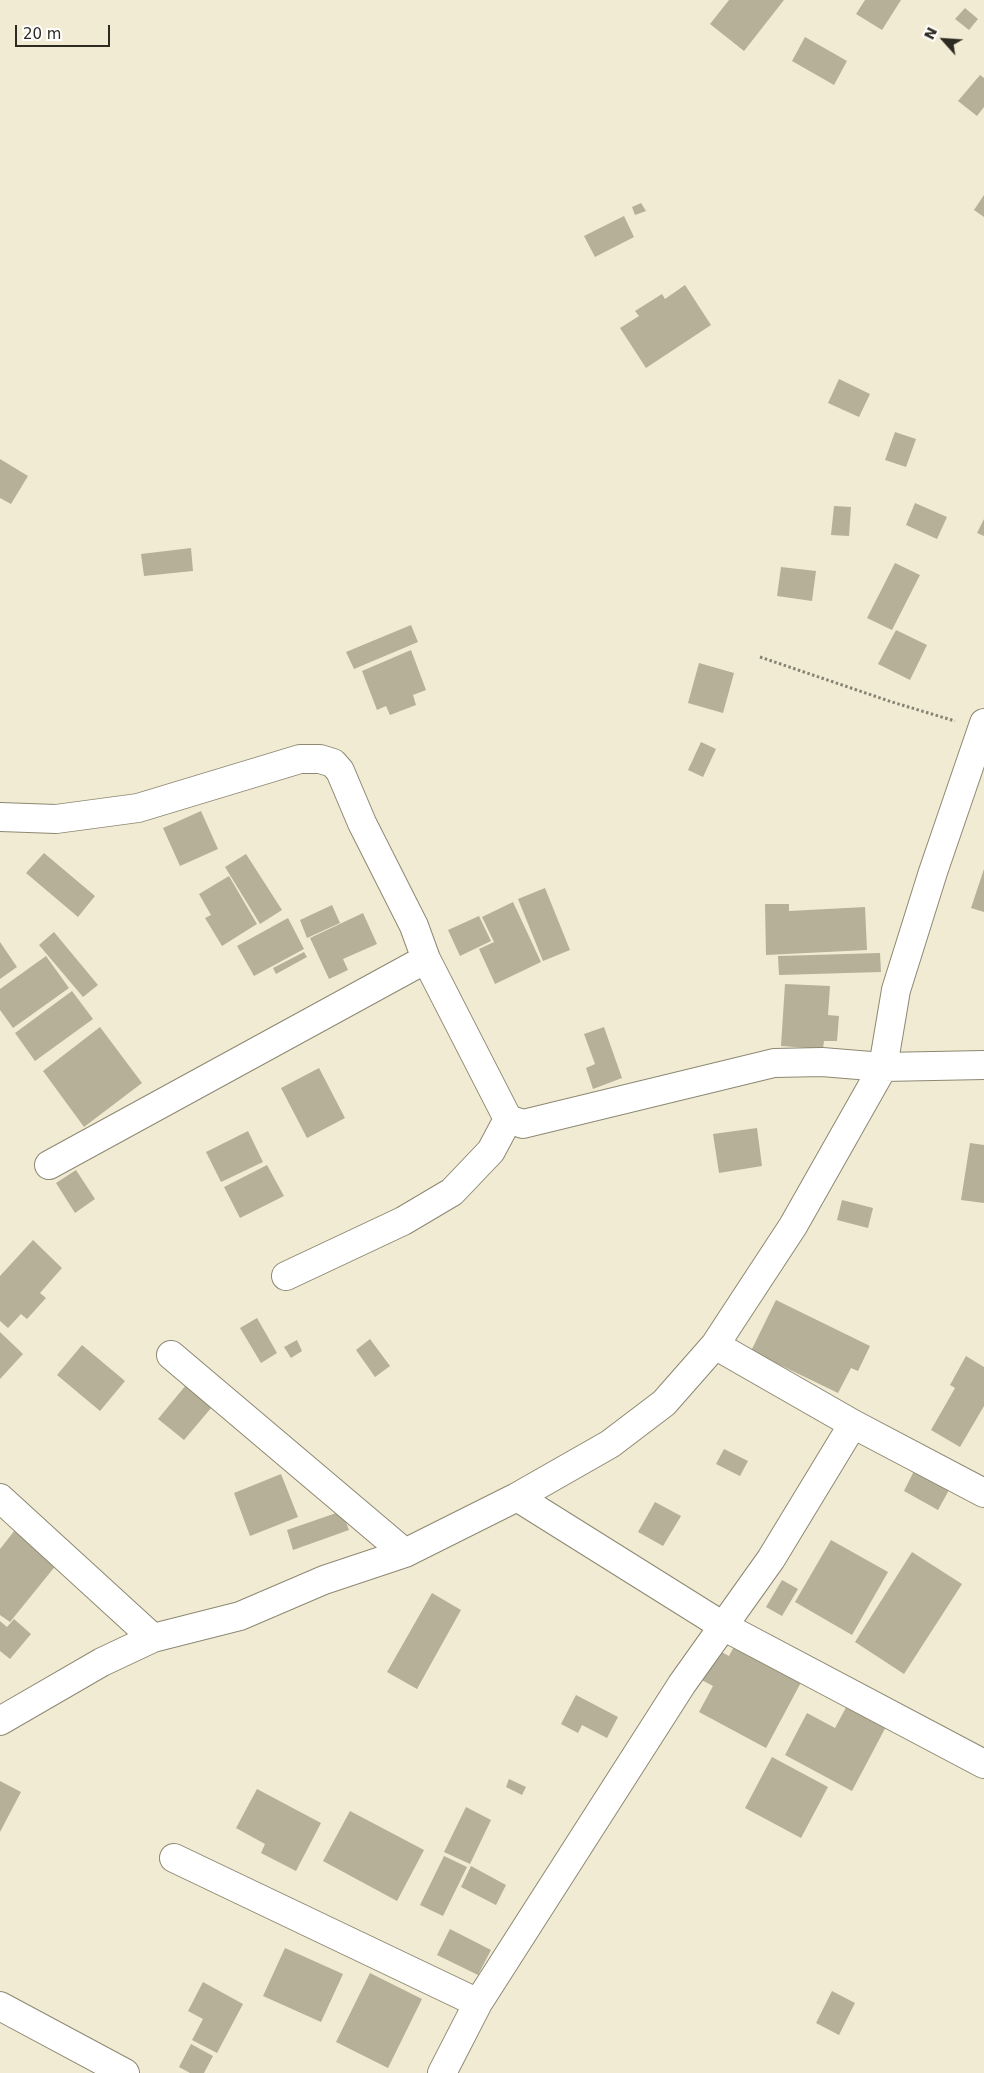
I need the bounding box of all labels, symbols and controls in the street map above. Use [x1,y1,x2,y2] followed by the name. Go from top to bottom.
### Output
[18,15,112,47] scale bar
[919,15,969,65] north arrow
[23,25,61,43] text: 20 m
[921,25,940,42] text: N

